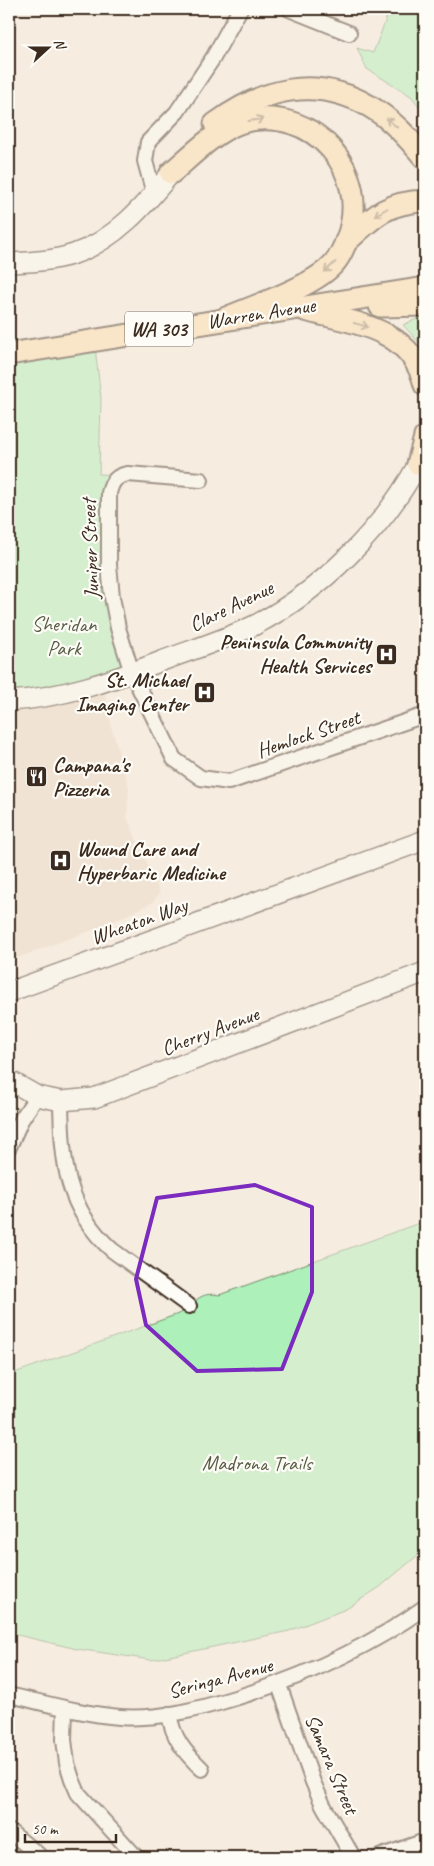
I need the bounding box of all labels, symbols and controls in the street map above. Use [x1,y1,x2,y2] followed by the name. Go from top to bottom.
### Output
[22,22,72,72] north arrow
[50,36,70,53] text: N
[248,115,264,125] one-way arrow
[386,118,399,129] one-way arrow
[375,208,389,218] one-way arrow
[323,261,336,273] one-way arrow
[205,291,318,334] street label: Warren Avenue
[125,312,193,346] road number: WA 303
[353,321,369,330] one-way arrow
[75,495,105,601] street label: Juniper Street
[185,574,278,637] street label: Clare Avenue
[32,611,97,661] park label: Sheridan Park
[220,629,374,679] place label: Peninsula Community Health Services
[375,642,399,666] hospital icon: Peninsula Community Health Services
[76,667,192,717] place label: St. Michael Imaging Center
[192,680,216,704] hospital icon: St. Michael Imaging Center
[253,704,365,764] street label: Hemlock Street
[53,752,132,802] place label: Campana's Pizzeria
[25,765,49,789] restaurant icon: Campana's Pizzeria
[77,836,227,886] place label: Wound Care and Hyperbaric Medicine
[49,849,73,873] hospital icon: Wound Care and Hyperbaric Medicine
[87,891,192,950] street label: Wheaton Way
[158,1000,263,1061] street label: Cherry Avenue
[202,1450,314,1476] park label: Madrona Trails
[165,1651,276,1704] street label: Seringa Avenue
[299,1710,365,1820] street label: Samara Street
[25,1811,116,1843] scale bar
[32,1820,59,1839] text: 50 m

